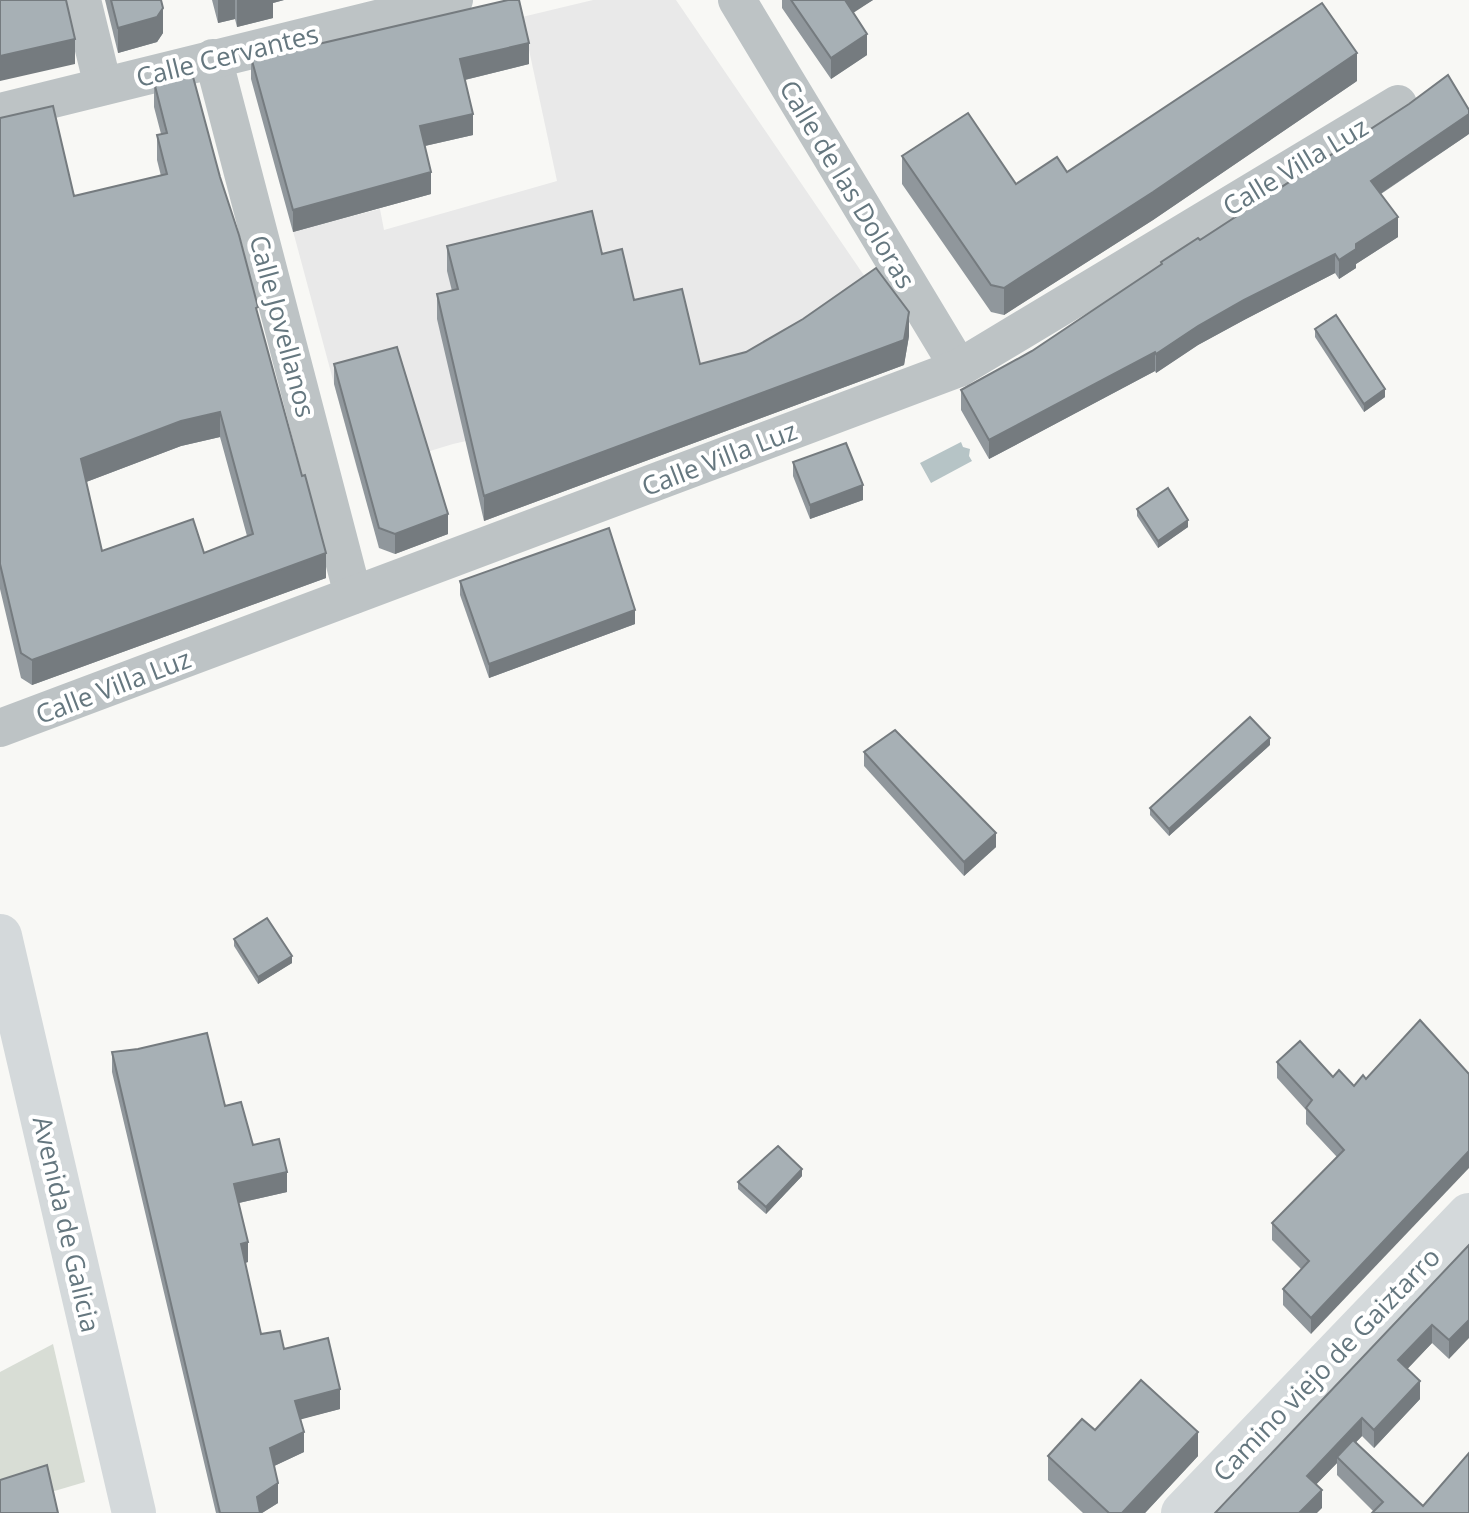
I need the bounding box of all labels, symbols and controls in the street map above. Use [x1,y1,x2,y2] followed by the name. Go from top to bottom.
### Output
[132,15,322,95] street label: Calle Cervantes
[772,73,924,295] street label: Calle de las Doloras
[1216,108,1374,224] street label: Calle Villa Luz
[241,231,325,421] street label: Calle Jovellanos
[636,412,802,504] street label: Calle Villa Luz
[30,640,196,732] street label: Calle Villa Luz
[25,1112,109,1336] street label: Avenida de Galicia
[1204,1239,1448,1489] street label: Camino viejo de Gaiztarro

